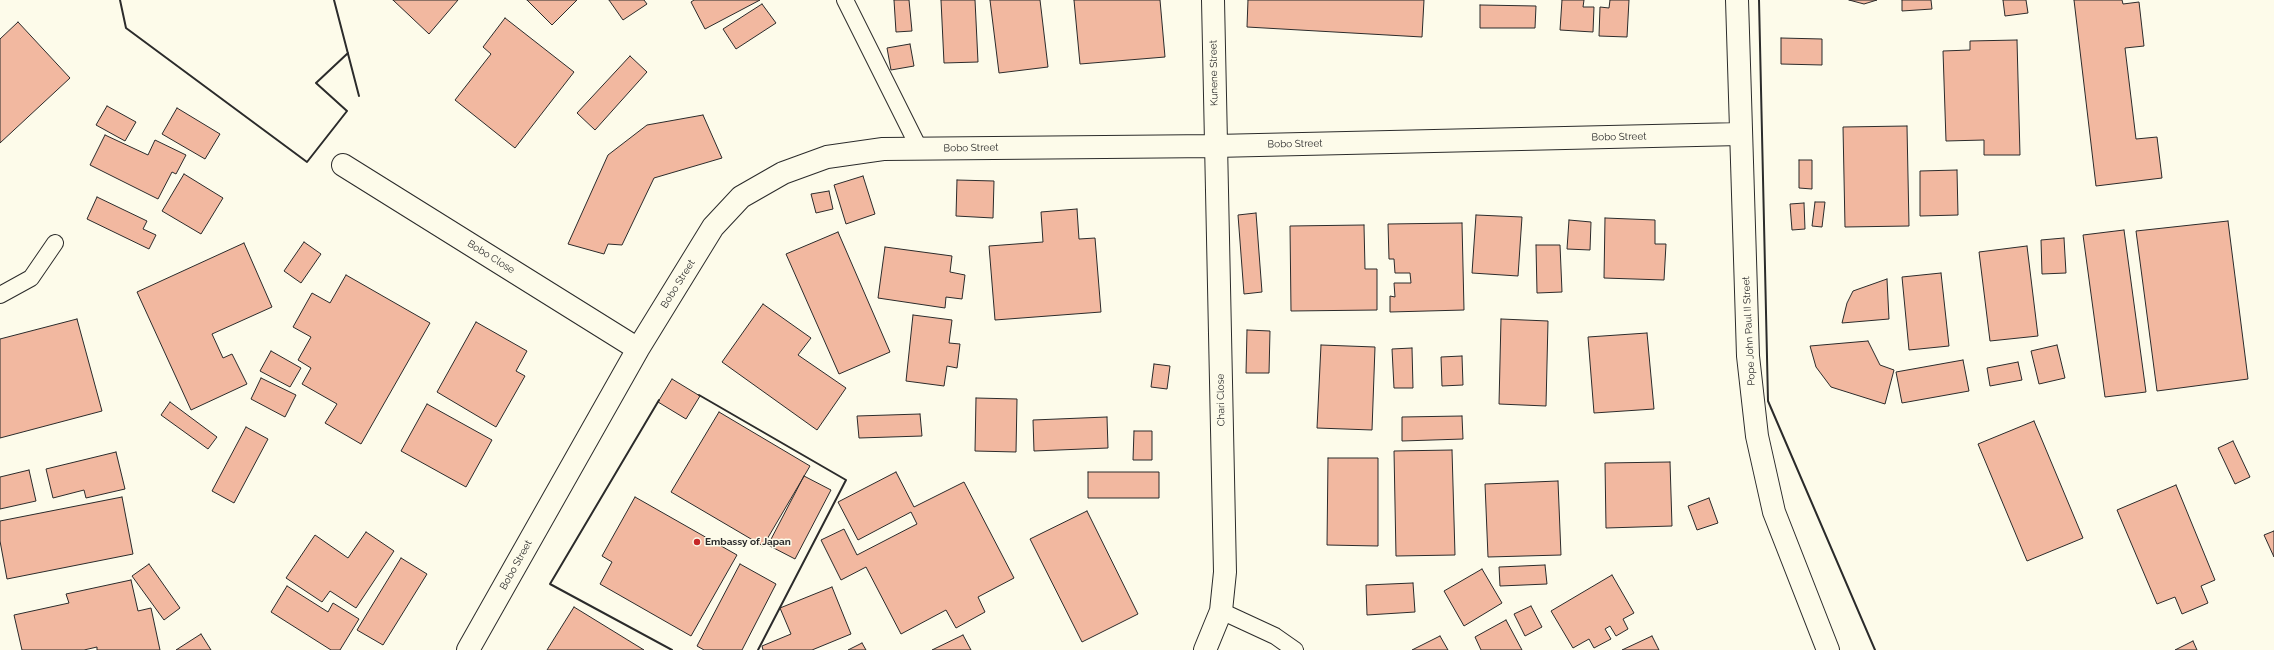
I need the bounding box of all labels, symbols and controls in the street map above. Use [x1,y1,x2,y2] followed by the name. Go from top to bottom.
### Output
[1207,40,1221,106] street label: Kunene Street
[1591,131,1647,143] street label: Bobo Street
[1267,138,1323,150] street label: Bobo Street
[943,142,999,154] street label: Bobo Street
[465,238,517,276] street label: Bobo Close
[658,257,698,311] street label: Bobo Street
[1740,276,1758,386] street label: Pope John Paul II Street
[1215,374,1227,426] street label: Chari Close
[705,536,791,548] place label: Embassy of Japan
[692,537,702,547] marker: Embassy of Japan
[497,538,535,592] street label: Bobo Street

